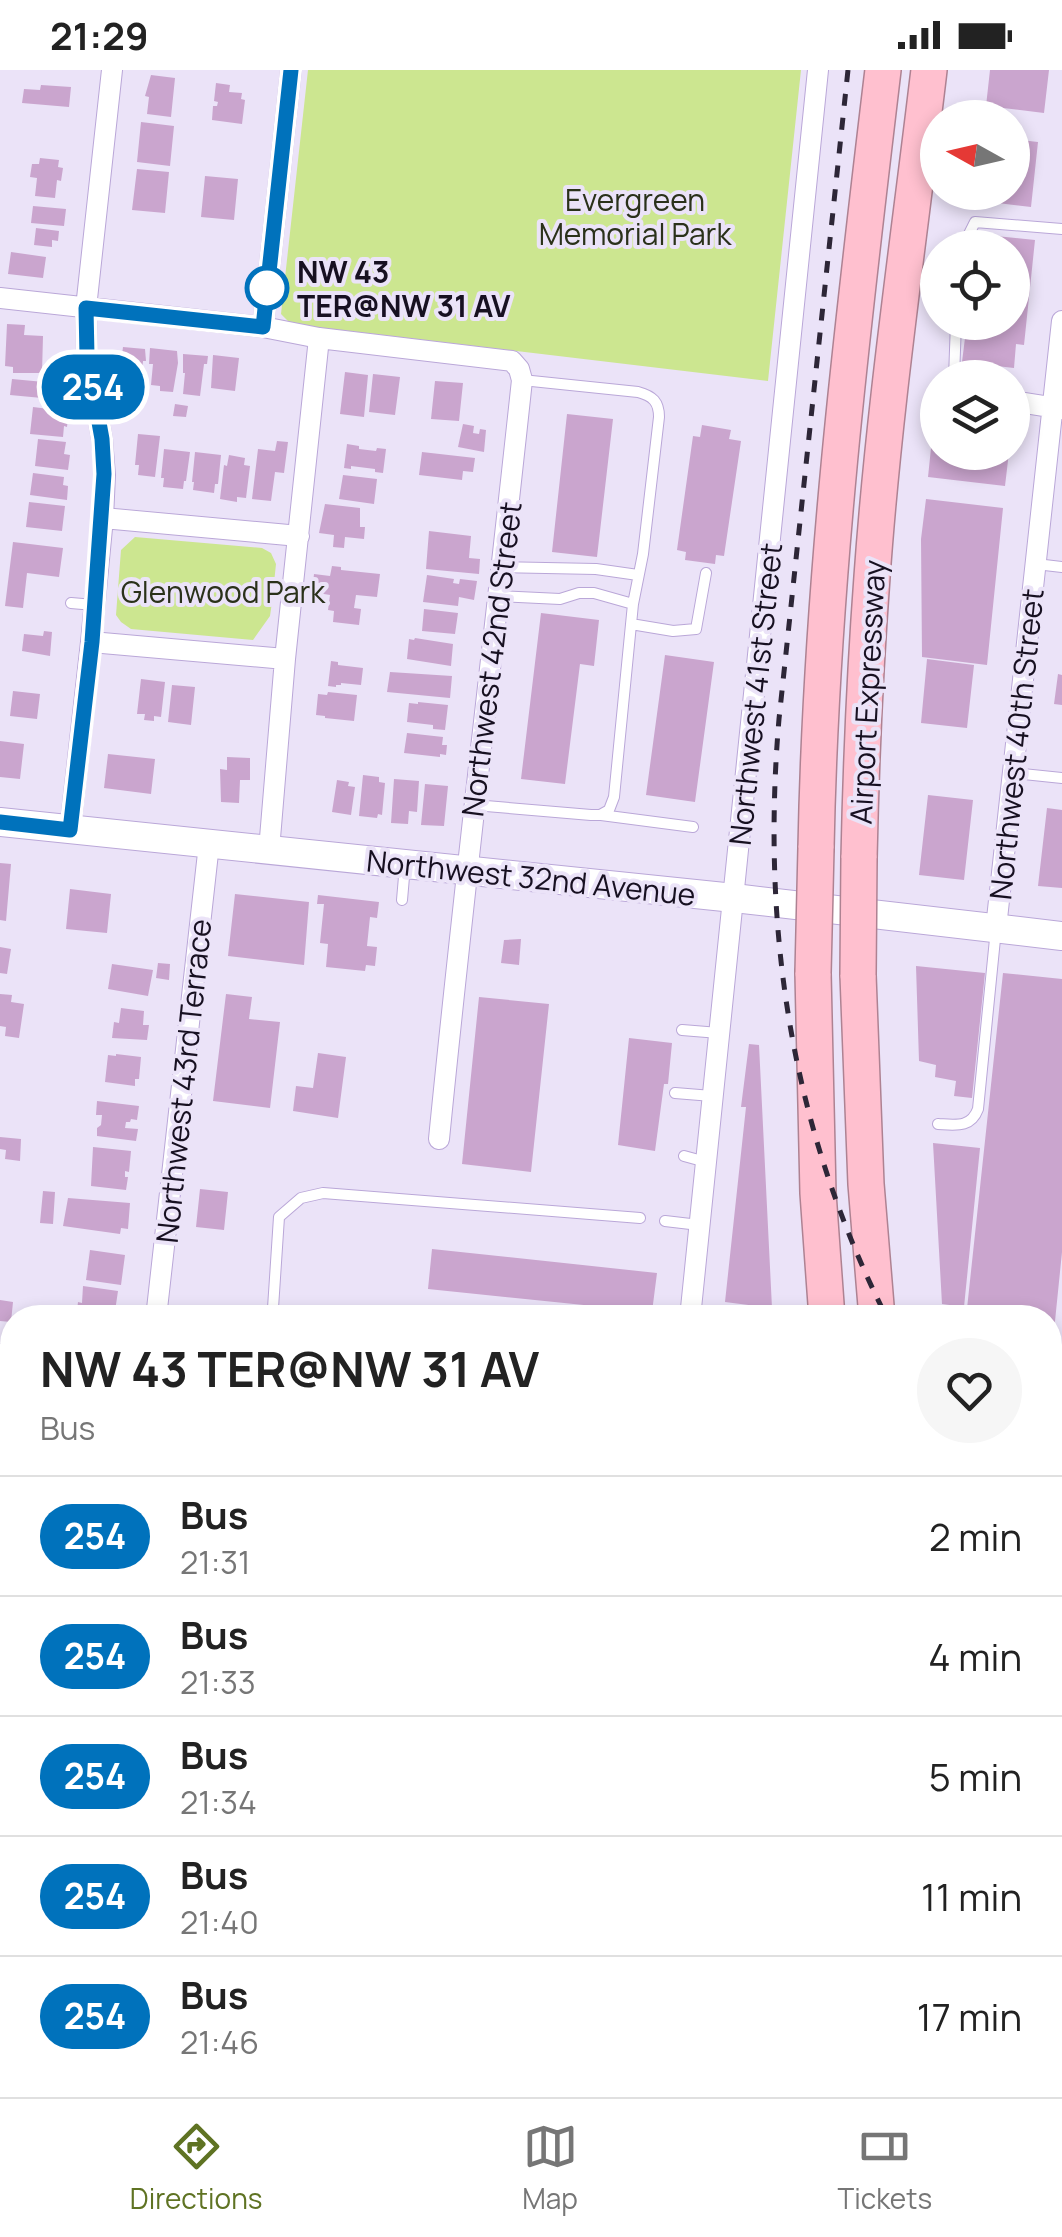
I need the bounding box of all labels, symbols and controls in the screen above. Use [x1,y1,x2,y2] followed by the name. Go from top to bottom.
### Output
[50,9,149,61] text: 21:29
[920,100,1030,210] north arrow
[920,100,1030,470] map controls
[539,179,732,254] park label: Evergreen Memorial Park
[920,230,1030,340] button: locate
[297,251,511,326] place label: NW 43 TER@NW 31 AV
[246,267,288,309] marker: NW 43 TER@NW 31 AV
[36,354,150,420] line badge: 254
[920,360,1030,470] button: layers
[62,363,124,411] text: 254
[451,499,531,819] street label: Northwest 42nd Street
[719,541,791,847] street label: Northwest 41st Street
[840,559,894,825] street label: Airport Expressway
[121,571,326,612] park label: Glenwood Park
[979,586,1053,902] street label: Northwest 40th Street
[364,839,698,915] street label: Northwest 32nd Avenue
[146,917,220,1245] street label: Northwest 43rd Terrace
[40,1336,539,1401] text: NW 43 TER@NW 31 AV
[917,1338,1022,1443] button: heart
[40,1406,95,1450] text: Bus
[180,1488,248,1540] text: Bus
[929,1510,1022,1562] text: 2 min
[64,1512,126,1560] text: 254
[180,1540,250,1584] text: 21:31
[180,1608,248,1660] text: Bus
[928,1630,1022,1682] text: 4 min
[64,1632,126,1680] text: 254
[180,1660,256,1704] text: 21:33
[180,1728,248,1780] text: Bus
[929,1750,1022,1802] text: 5 min
[64,1752,126,1800] text: 254
[180,1780,257,1824] text: 21:34
[180,1848,248,1900] text: Bus
[921,1870,1022,1922] text: 11 min
[64,1872,126,1920] text: 254
[180,1900,259,1944] text: 21:40
[180,1968,248,2020] text: Bus
[917,1990,1022,2042] text: 17 min
[64,1992,126,2040] text: 254
[180,2020,259,2064] text: 21:46
[130,2119,263,2217] tab: Directions
[522,2119,578,2217] tab: Map
[838,2119,932,2217] tab: Tickets

